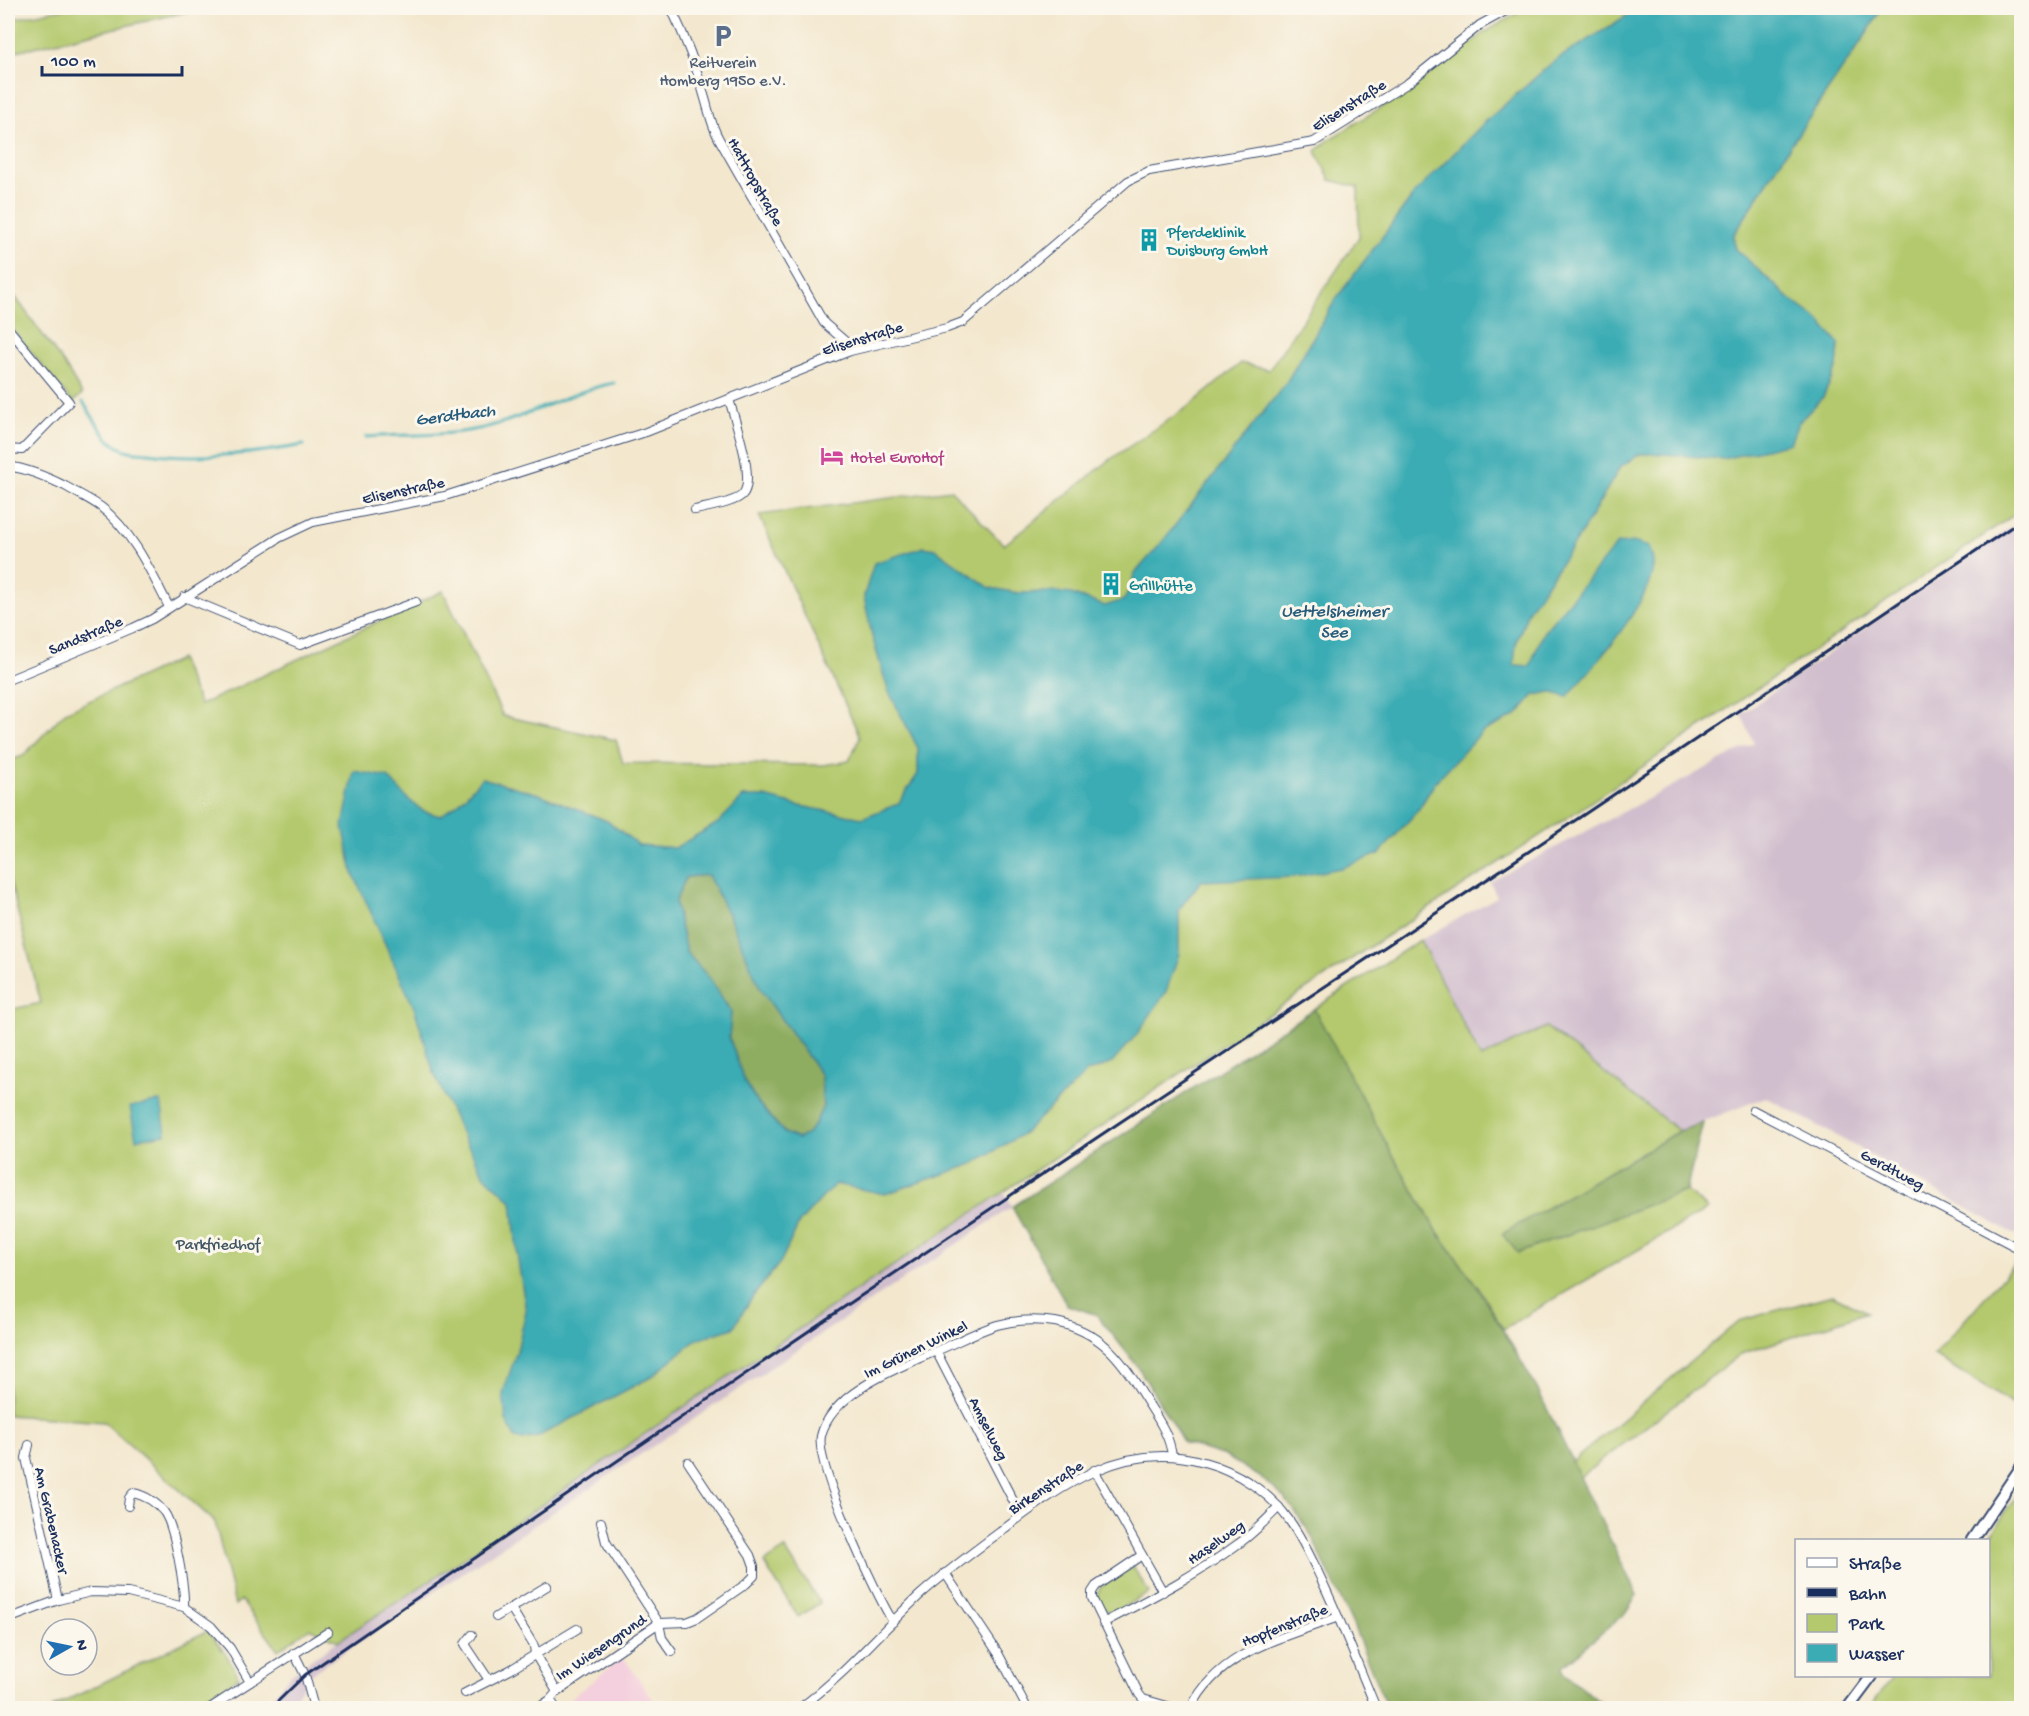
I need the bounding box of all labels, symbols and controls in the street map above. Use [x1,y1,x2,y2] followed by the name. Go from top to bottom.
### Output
[710,23,736,49] parking icon: Reitverein Homberg 1950 e.V.
[42,39,182,77] scale bar
[50,52,96,73] text: 100 m
[659,55,787,92] place label: Reitverein Homberg 1950 e.V.
[1309,76,1391,137] street label: Elisenstraße
[722,135,786,231] street label: Hattropstraße
[1166,225,1269,262] place label: Pferdeklinik Duisburg GmbH
[1136,227,1162,253] building icon: Pferdeklinik Duisburg GmbH
[820,319,907,362] street label: Elisenstraße
[414,401,497,432] water label: Gerdtbach
[819,443,845,469] hotel icon: Hotel EuroHof
[850,450,944,469] place label: Hotel EuroHof
[361,474,447,510] street label: Elisenstraße
[1098,571,1124,597] building icon: Grillhütte
[1129,578,1193,597] place label: Grillhütte
[1281,602,1390,644] water label: Uettelsheimer See
[47,613,127,661] street label: Sandstraße
[1856,1146,1927,1196] street label: Gerdtweg
[175,1237,261,1256] park label: Parkfriedhof
[862,1318,972,1384] street label: Im Grünen Winkel
[963,1395,1011,1464] street label: Amselweg
[1005,1457,1088,1521] street label: Birkenstraße
[28,1466,71,1577] street label: Am Grabenacker
[1185,1517,1249,1570] street label: Haselweg
[1795,1539,1990,1677] legend
[1849,1555,1902,1576] text: Straße
[1848,1585,1887,1606] text: Bahn
[1240,1601,1332,1653] street label: Hopfenstraße
[553,1611,652,1686] street label: Im Wiesengrund
[1848,1615,1885,1636] text: Park
[39,1617,99,1677] north arrow
[70,1639,91,1652] text: N
[1849,1645,1905,1666] text: Wasser

